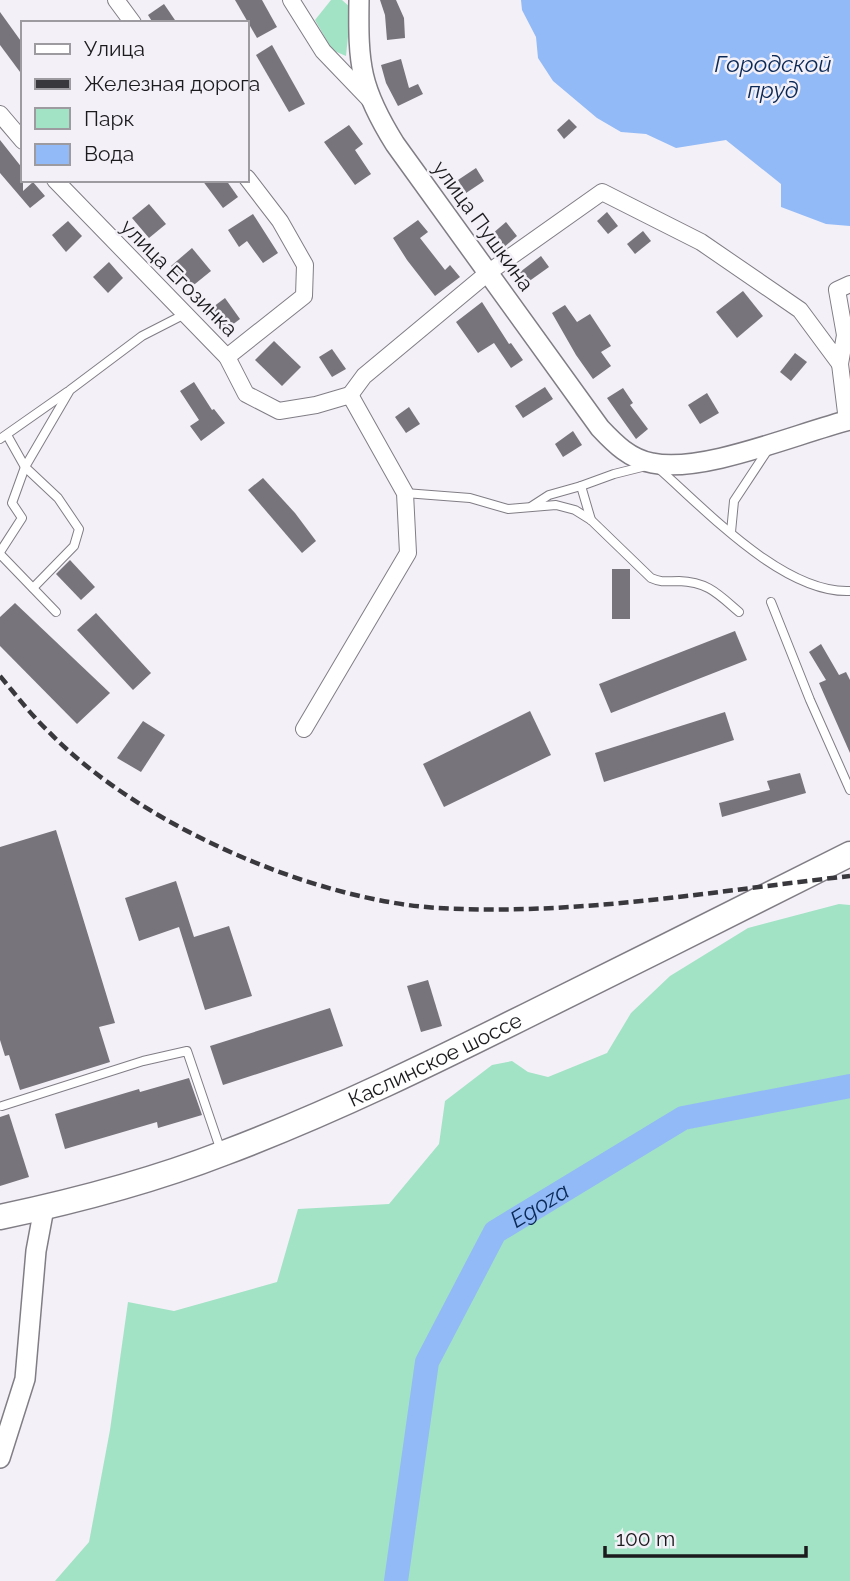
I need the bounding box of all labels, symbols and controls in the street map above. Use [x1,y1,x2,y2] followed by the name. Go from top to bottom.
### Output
[21,21,248,182] legend
[84,36,145,61] text: Улица
[714,50,832,103] water label: Городской пруд
[84,71,260,96] text: Железная дорога
[84,106,134,131] text: Парк
[84,141,134,166] text: Вода
[428,156,539,296] street label: улица Пушкина
[116,214,243,341] street label: улица Егозинка
[344,1007,526,1112] street label: Каслинское шоссе
[505,1176,574,1233] water label: Egoza
[605,1514,806,1558] scale bar
[616,1526,675,1551] text: 100 m

